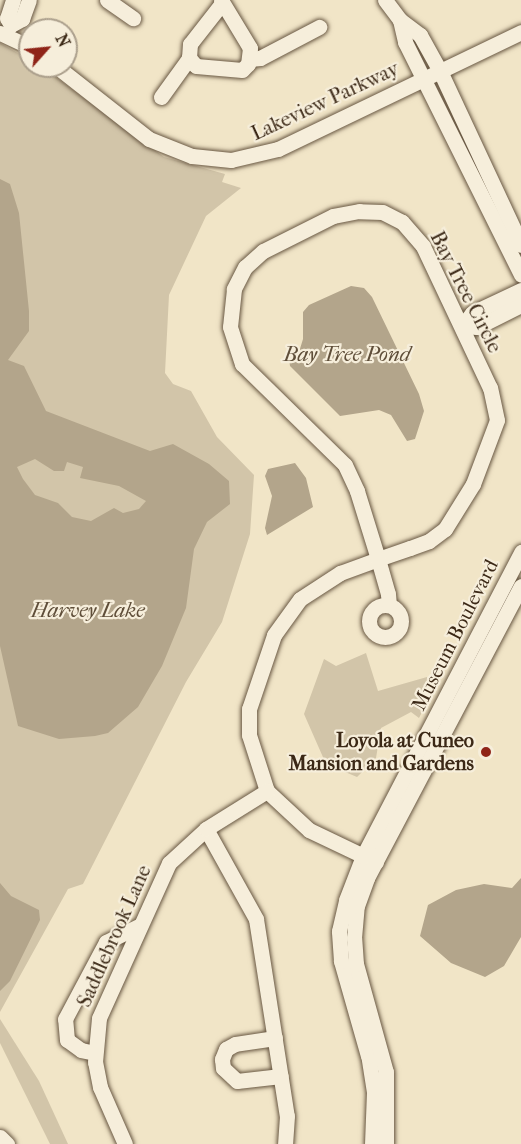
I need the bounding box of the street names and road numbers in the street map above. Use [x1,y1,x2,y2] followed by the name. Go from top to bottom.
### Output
[248,56,402,146] street label: Lakeview Parkway
[425,227,507,357] street label: Bay Tree Circle
[407,555,503,715] street label: Museum Boulevard
[72,861,156,1011] street label: Saddlebrook Lane

